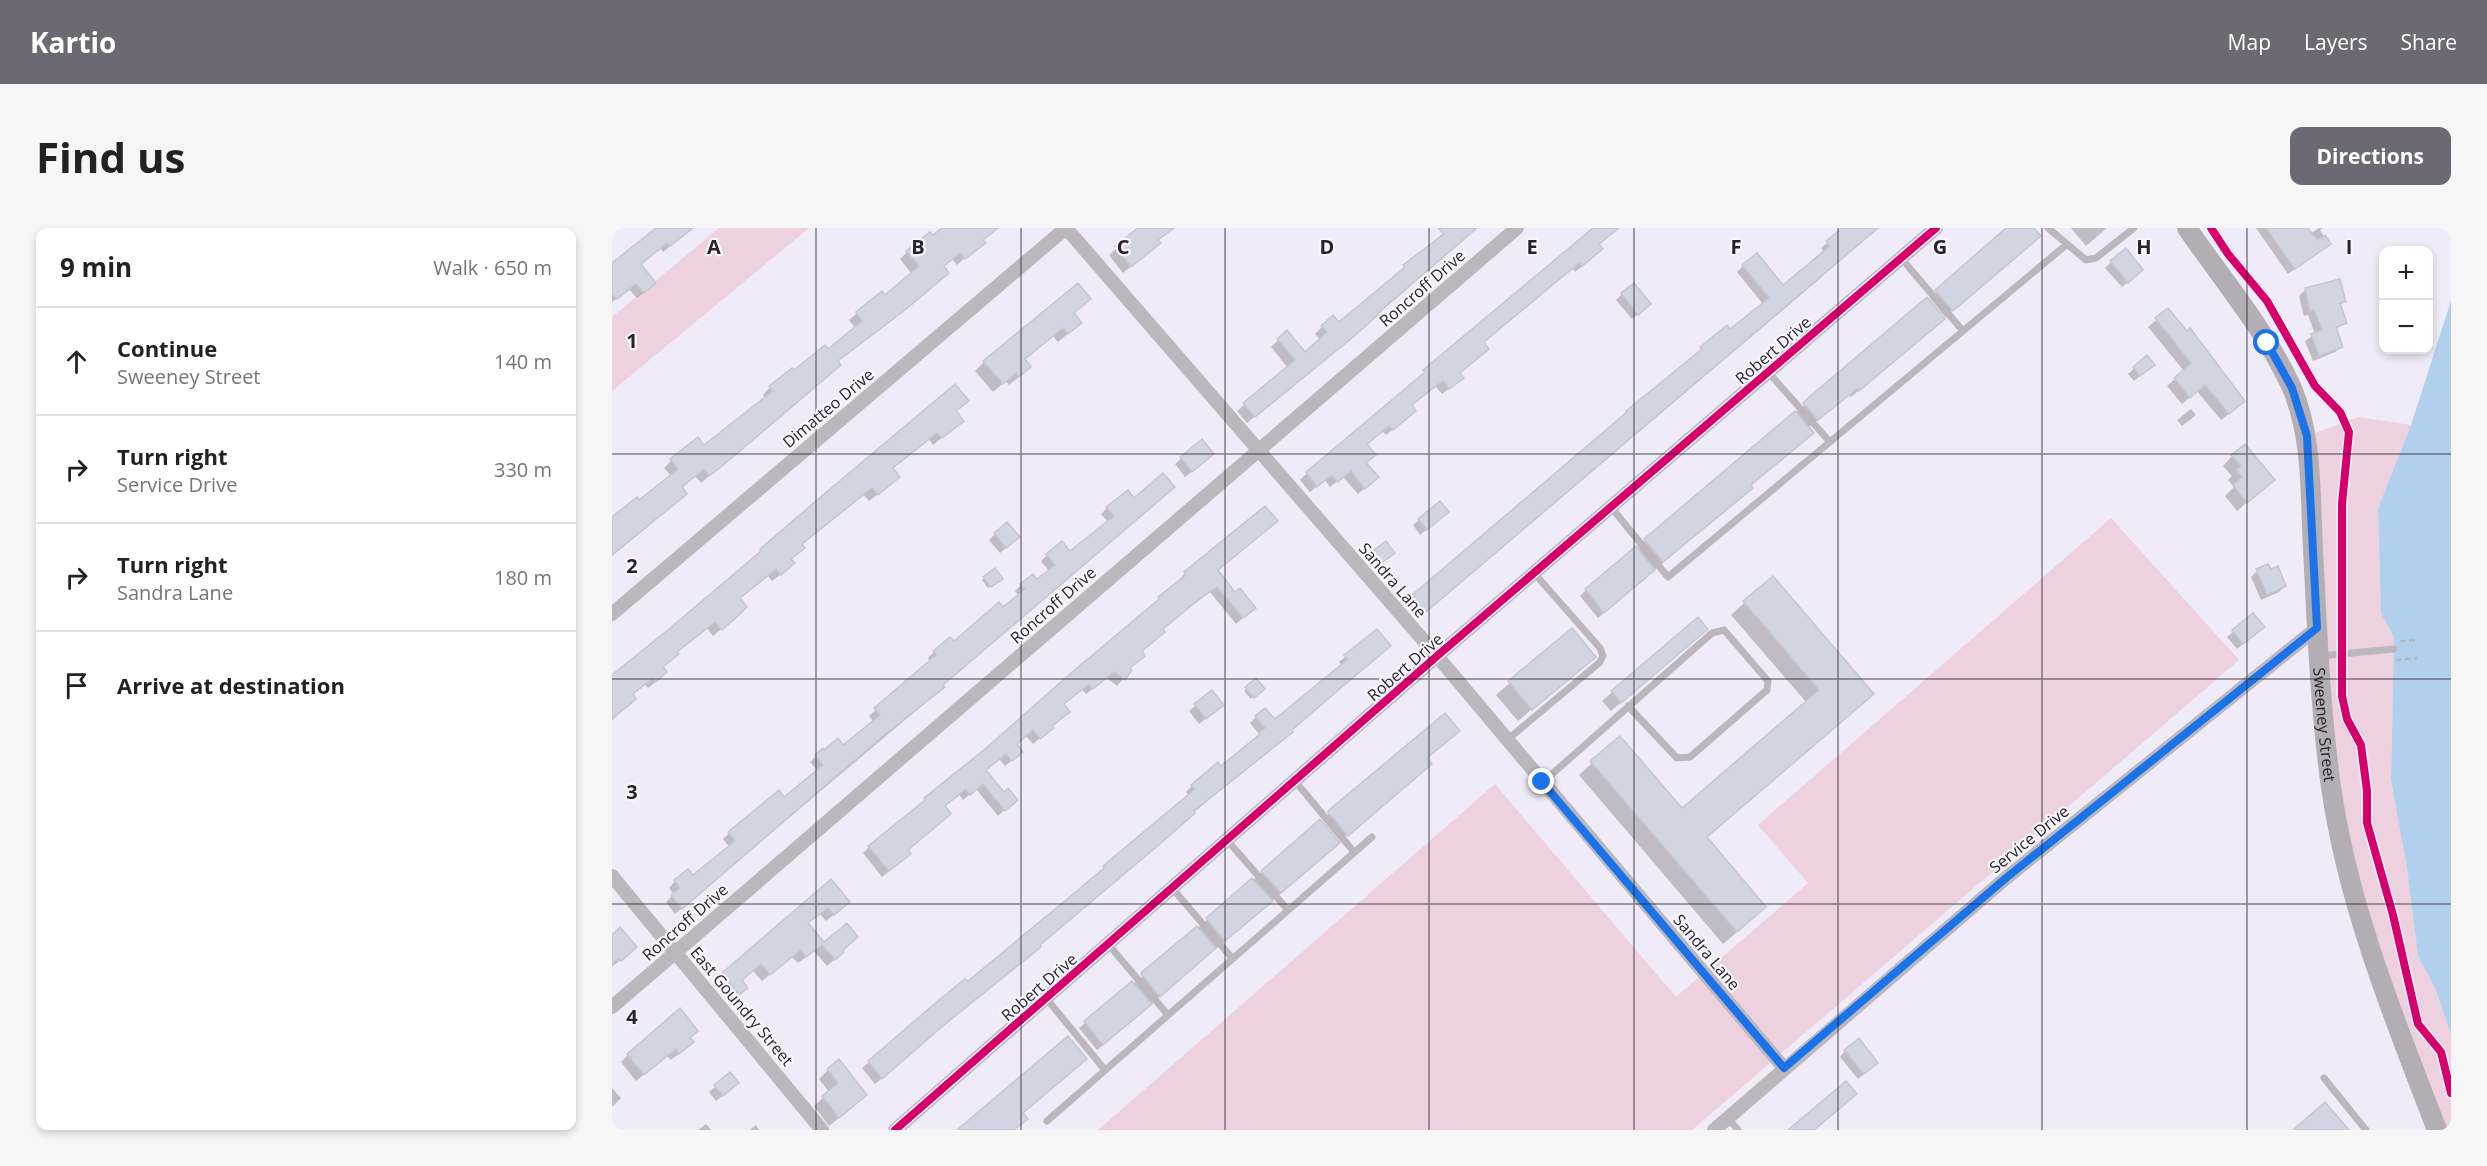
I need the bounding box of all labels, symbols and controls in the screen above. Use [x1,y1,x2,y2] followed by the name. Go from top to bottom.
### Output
[30,23,116,61] text: Kartio
[2228,28,2271,56] text: Map
[2304,28,2368,56] text: Layers
[2401,28,2457,56] text: Share
[2290,127,2451,185] button: Directions
[36,128,185,185] text: Find us
[707,233,721,260] text: A
[911,233,925,260] text: B
[1117,233,1130,260] text: C
[1320,233,1334,260] text: D
[1526,233,1538,260] text: E
[1731,233,1741,260] text: F
[1933,233,1947,260] text: G
[2136,233,2152,260] text: H
[2346,233,2352,260] text: I
[1374,245,1470,331] street label: Roncroff Drive
[2379,246,2433,354] map controls
[2379,246,2433,300] button: +
[60,249,132,285] text: 9 min
[433,254,552,281] text: Walk · 650 m
[2379,300,2433,354] button: −
[1730,311,1816,389] street label: Robert Drive
[626,327,638,354] text: 1
[2253,329,2279,355] route start
[117,333,217,363] text: Continue
[60,345,93,378] icon: ahead
[494,348,552,375] text: 140 m
[117,363,261,390] text: Sweeney Street
[778,363,878,453] street label: Dimatteo Drive
[117,441,228,471] text: Turn right
[60,453,93,486] icon: right
[494,456,552,483] text: 330 m
[117,471,237,498] text: Service Drive
[1354,538,1432,622] street label: Sandra Lane
[117,549,228,579] text: Turn right
[626,552,638,579] text: 2
[60,561,93,594] icon: right
[1005,562,1101,648] street label: Roncroff Drive
[494,564,552,591] text: 180 m
[117,579,233,606] text: Sandra Lane
[1362,628,1448,706] street label: Robert Drive
[2308,667,2341,783] street label: Sweeney Street
[60,669,93,702] icon: arrive
[117,670,345,700] text: Arrive at destination
[1528,768,1554,794] route end
[626,778,638,805] text: 3
[1985,800,2073,878] street label: Service Drive
[637,879,733,965] street label: Roncroff Drive
[1669,909,1745,995] street label: Sandra Lane
[686,942,799,1070] street label: East Goundry Street
[996,948,1082,1026] street label: Robert Drive
[626,1003,638,1030] text: 4

